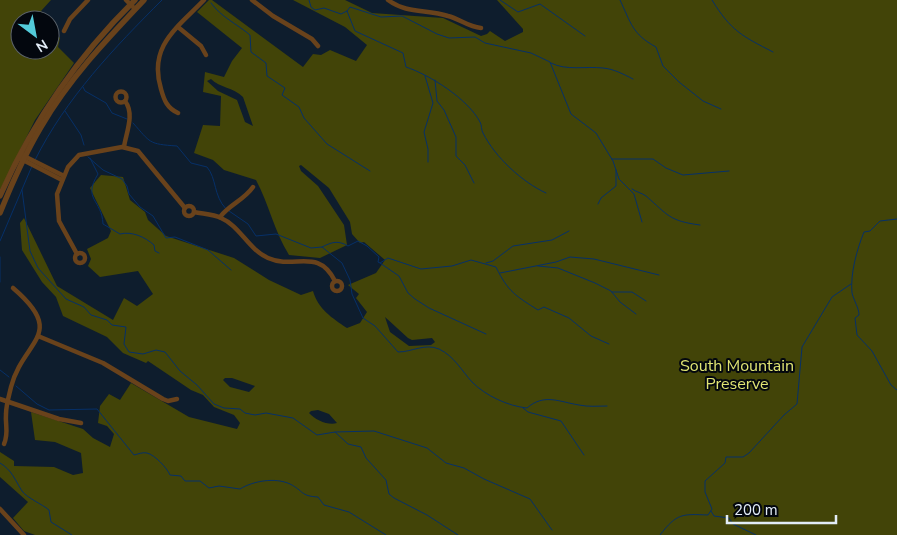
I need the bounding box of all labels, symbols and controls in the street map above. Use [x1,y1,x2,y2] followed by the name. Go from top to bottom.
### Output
[10,10,60,60] north arrow
[32,35,51,56] text: N
[680,355,794,395] park label: South Mountain Preserve
[727,492,836,524] scale bar
[734,500,778,520] text: 200 m

